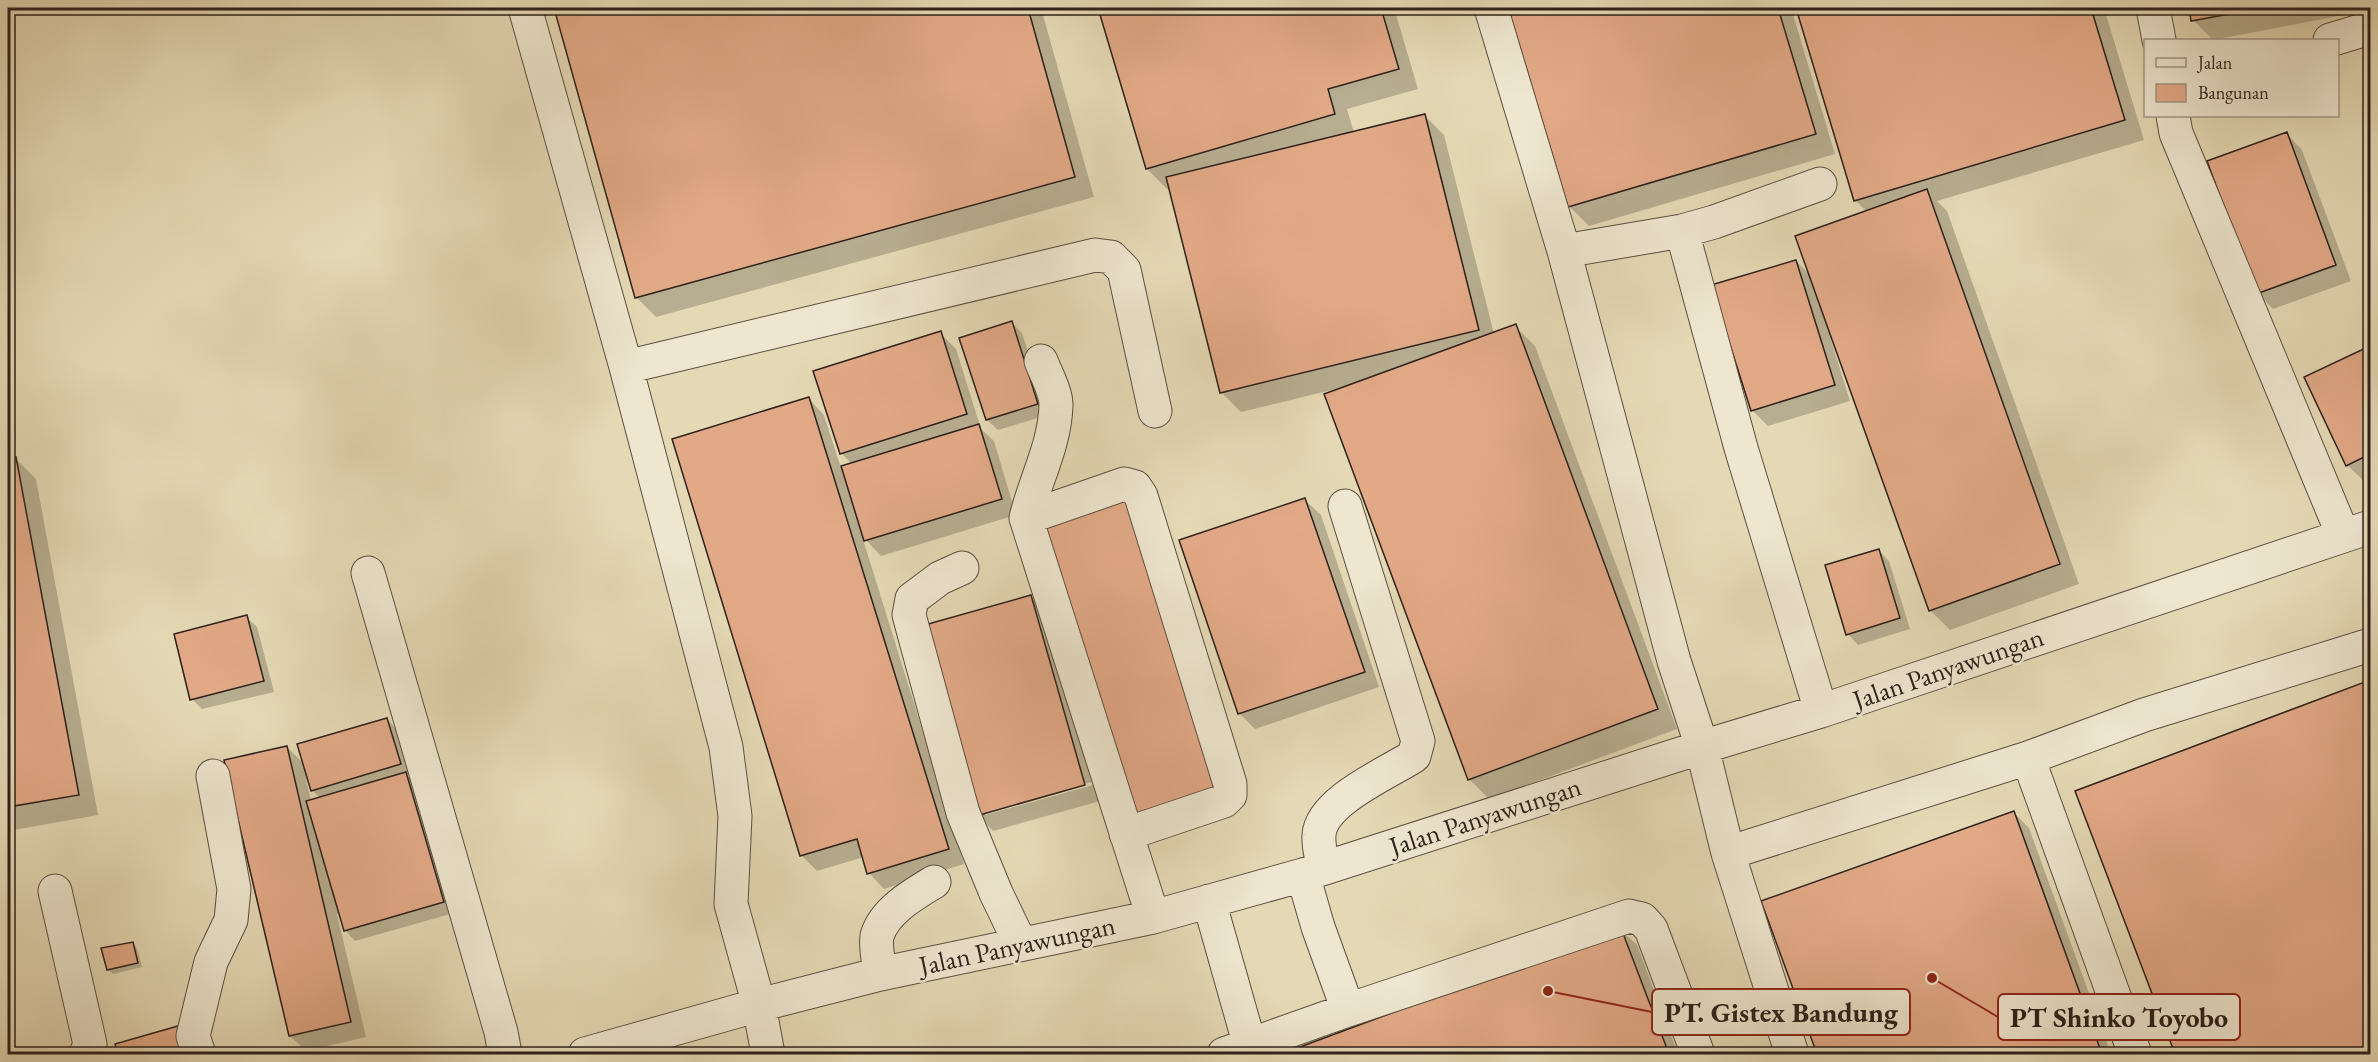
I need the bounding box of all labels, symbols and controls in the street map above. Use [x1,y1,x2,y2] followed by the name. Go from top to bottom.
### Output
[2144,39,2339,117] legend
[2196,51,2233,74] text: Jalan
[2198,81,2269,104] text: Bangunan
[1846,619,2048,718] street label: Jalan Panyawungan
[1383,768,1585,864] street label: Jalan Panyawungan
[914,907,1118,983] street label: Jalan Panyawungan
[1652,989,1910,1035] callout: PT. Gistex Bandung
[1664,994,1899,1030] text: PT. Gistex Bandung
[1998,994,2240,1040] callout: PT Shinko Toyobo
[2010,999,2228,1035] text: PT Shinko Toyobo

